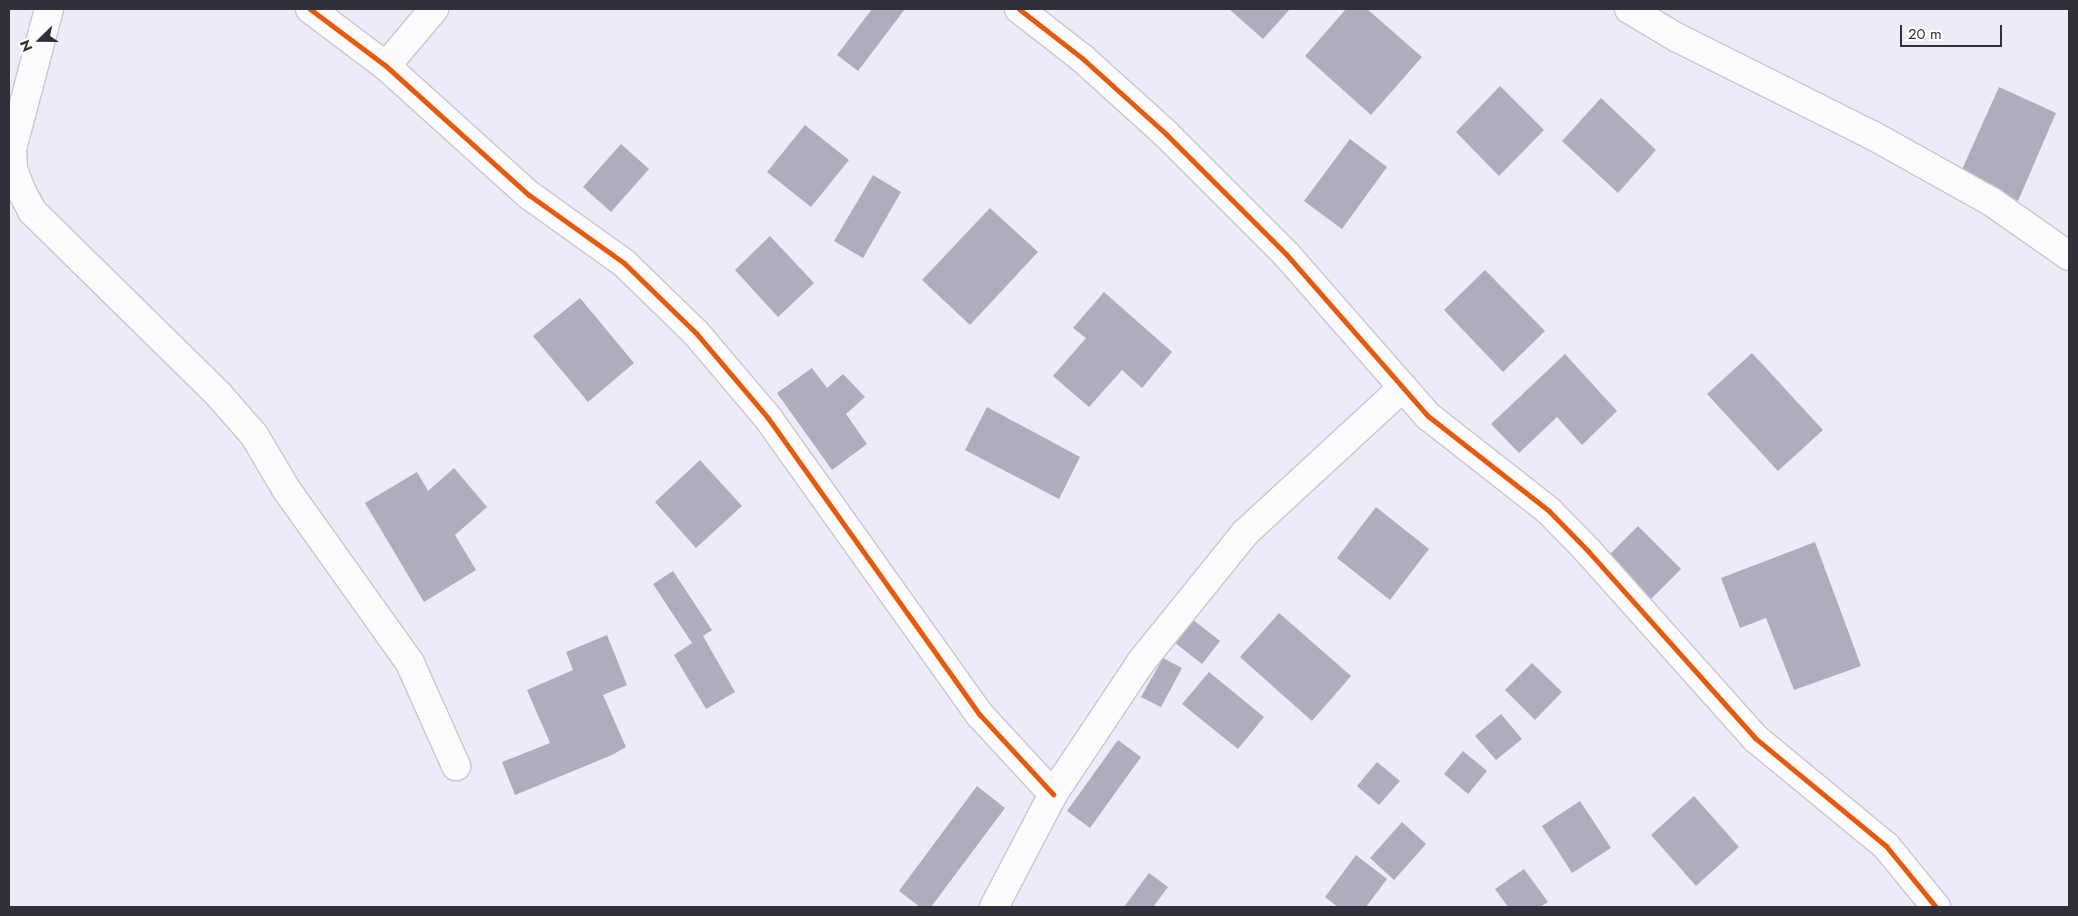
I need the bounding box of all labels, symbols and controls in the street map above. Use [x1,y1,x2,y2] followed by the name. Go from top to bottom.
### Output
[15,15,65,65] north arrow
[1903,15,2006,47] scale bar
[1908,23,1942,45] text: 20 m
[15,37,37,55] text: N

